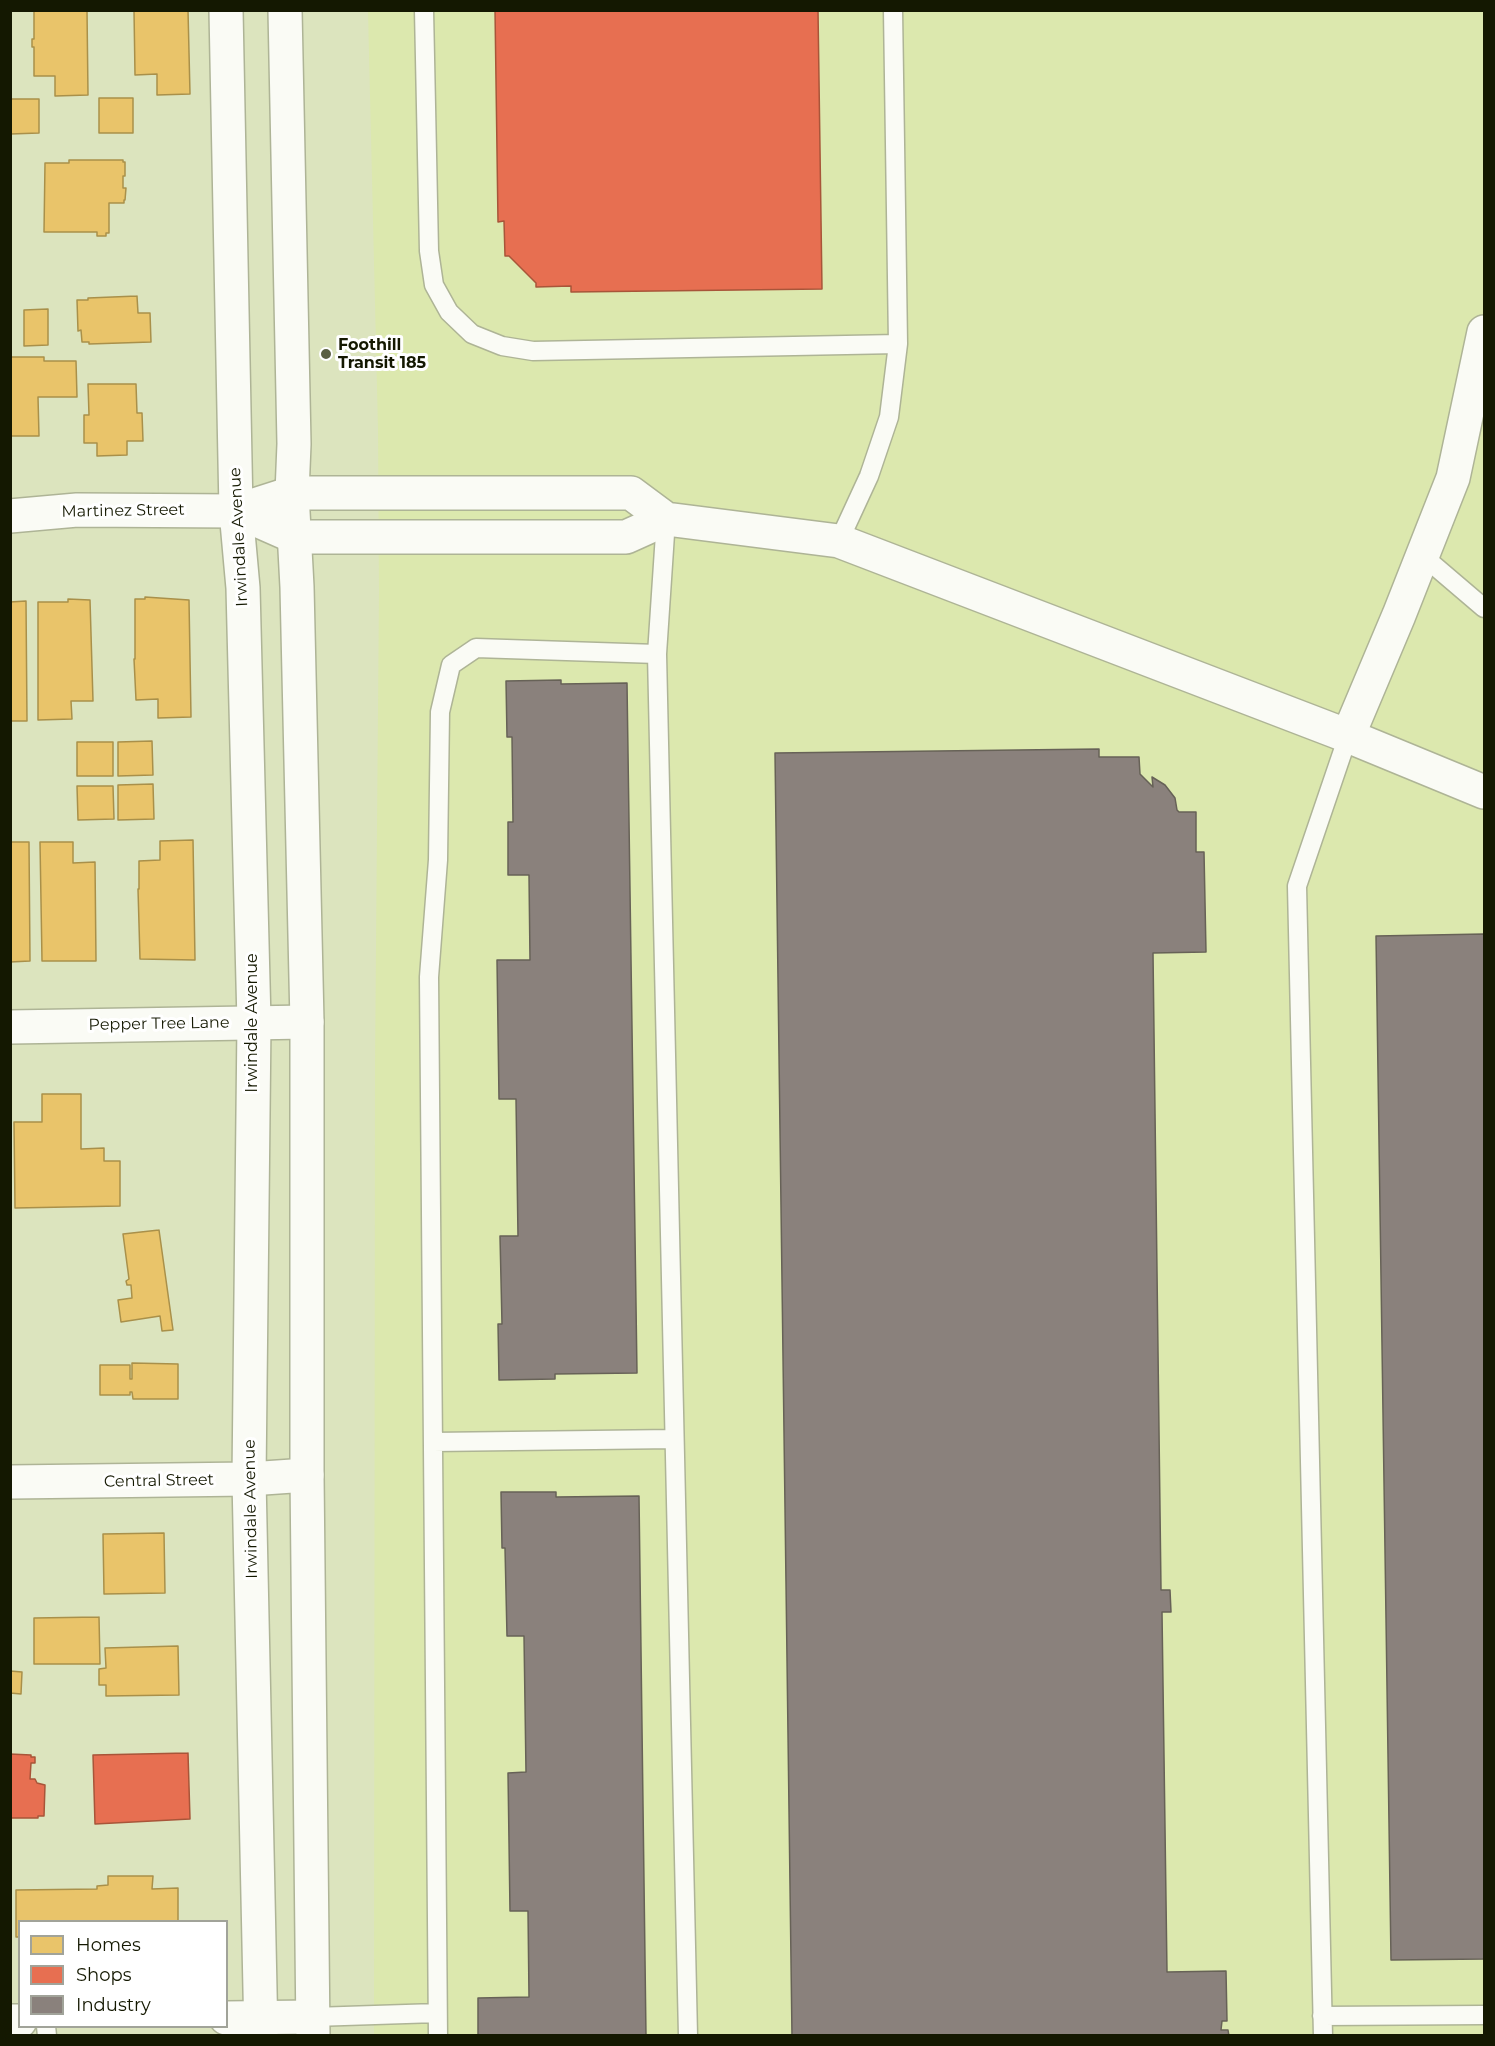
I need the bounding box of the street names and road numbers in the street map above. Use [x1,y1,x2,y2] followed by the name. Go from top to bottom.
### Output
[226,467,252,607] street label: Irwindale Avenue
[61,500,185,522] street label: Martinez Street
[242,953,262,1093] street label: Irwindale Avenue
[88,1013,230,1035] street label: Pepper Tree Lane
[240,1439,262,1579] street label: Irwindale Avenue
[104,1470,214,1492] street label: Central Street

